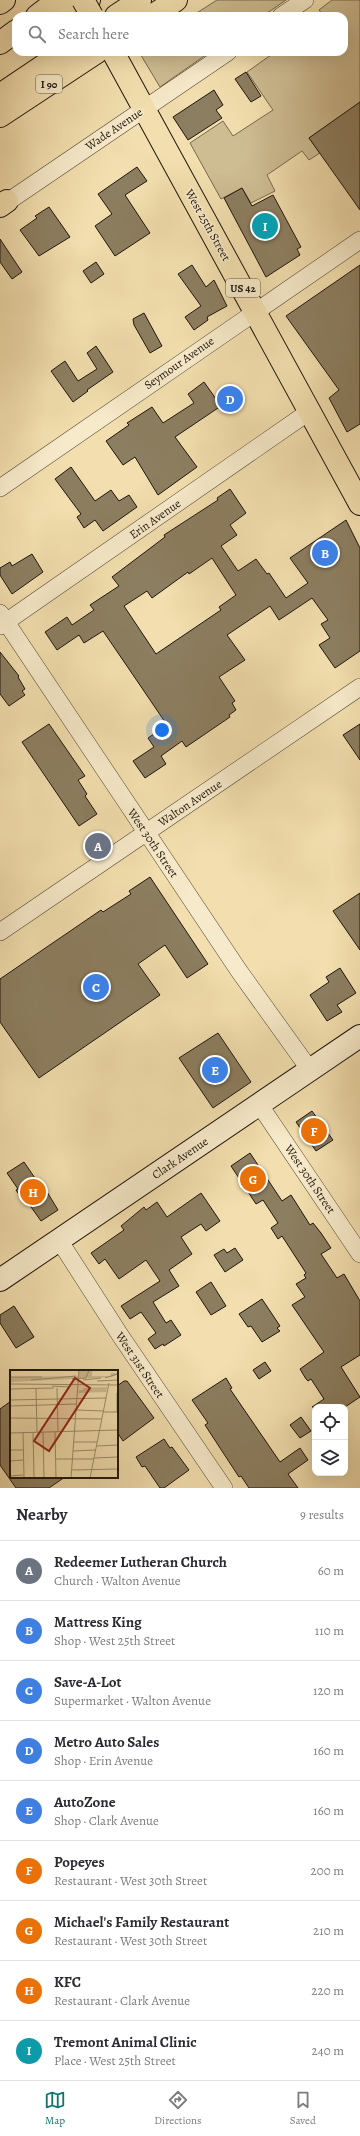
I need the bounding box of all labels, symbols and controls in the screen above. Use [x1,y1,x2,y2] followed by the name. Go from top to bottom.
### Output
[12,12,348,56] search box
[26,23,48,45] icon: search
[58,24,129,44] text: Search here
[36,75,62,93] road number: I 90
[81,104,146,155] street label: Wade Avenue
[181,185,234,264] street label: West 25th Street
[252,211,278,241] pin: I
[226,279,260,297] road number: US 42
[141,333,217,393] street label: Seymour Avenue
[217,384,243,414] pin: D
[126,495,184,543] street label: Erin Avenue
[312,538,338,568] pin: B
[152,720,172,740] your location
[154,776,225,831] street label: Walton Avenue
[123,804,182,881] street label: West 30th Street
[85,831,111,861] pin: A
[83,972,109,1002] pin: C
[202,1055,228,1085] pin: E
[301,1116,327,1146] pin: F
[149,1133,211,1183] street label: Clark Avenue
[280,1140,339,1217] street label: West 30th Street
[240,1164,266,1194] pin: G
[20,1177,46,1207] pin: H
[111,1328,168,1401] street label: West 31st Street
[10,1370,118,1478] inset map
[312,1404,348,1476] map controls
[312,1404,348,1440] button: locate
[312,1440,348,1476] button: layers
[16,1503,67,1526] text: Nearby
[300,1506,344,1523] text: 9 results
[54,1552,227,1572] text: Redeemer Lutheran Church
[25,1562,33,1579] text: A
[318,1562,344,1579] text: 60 m
[54,1572,181,1589] text: Church · Walton Avenue
[54,1612,142,1632] text: Mattress King
[25,1622,33,1639] text: B
[315,1622,344,1639] text: 110 m
[54,1632,175,1649] text: Shop · West 25th Street
[54,1672,121,1692] text: Save-A-Lot
[25,1682,33,1699] text: C
[313,1682,344,1699] text: 120 m
[54,1692,211,1709] text: Supermarket · Walton Avenue
[54,1732,159,1752] text: Metro Auto Sales
[24,1742,34,1759] text: D
[313,1742,344,1759] text: 160 m
[54,1752,153,1769] text: Shop · Erin Avenue
[54,1792,116,1812] text: AutoZone
[25,1802,33,1819] text: E
[313,1802,344,1819] text: 160 m
[54,1812,159,1829] text: Shop · Clark Avenue
[54,1852,105,1872] text: Popeyes
[26,1862,32,1879] text: F
[311,1862,344,1879] text: 200 m
[54,1872,207,1889] text: Restaurant · West 30th Street
[54,1912,229,1932] text: Michael's Family Restaurant
[25,1922,33,1939] text: G
[313,1922,344,1939] text: 210 m
[54,1932,207,1949] text: Restaurant · West 30th Street
[54,1972,81,1992] text: KFC
[24,1982,34,1999] text: H
[311,1982,344,1999] text: 220 m
[54,1992,190,2009] text: Restaurant · Clark Avenue
[54,2032,197,2052] text: Tremont Animal Clinic
[27,2042,31,2059] text: I
[312,2042,344,2059] text: 240 m
[54,2052,176,2069] text: Place · West 25th Street
[44,2089,66,2128] tab: Map
[154,2089,202,2128] tab: Directions
[290,2089,316,2128] tab: Saved

